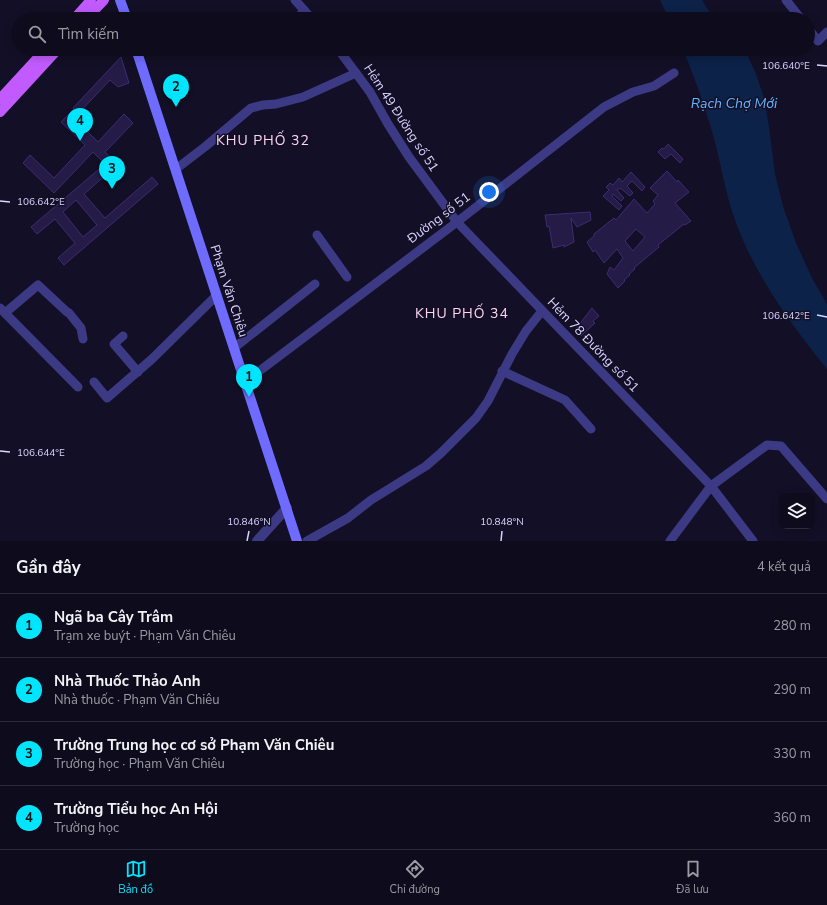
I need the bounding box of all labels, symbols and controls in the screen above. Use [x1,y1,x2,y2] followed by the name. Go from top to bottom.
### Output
[12,12,815,56] search box
[26,23,48,45] icon: search
[58,24,119,44] text: Tìm kiếm
[762,59,810,73] text: 106.640°E
[359,61,443,175] street label: Hẻm 49 Đường số 51
[163,74,189,107] pin: 2
[691,94,778,113] water label: Rạch Chợ Mới
[67,108,93,141] pin: 4
[216,130,310,150] district label: KHU PHỐ 32
[99,156,125,189] pin: 3
[479,182,499,202] your location
[403,188,474,248] street label: Đường số 51
[17,195,65,209] text: 106.642°E
[206,242,252,340] street label: Phạm Văn Chiêu
[543,294,643,396] street label: Hẻm 78 Đường số 51
[415,303,509,323] district label: KHU PHỐ 34
[762,309,810,323] text: 106.642°E
[236,364,262,397] pin: 1
[17,446,65,460] text: 106.644°E
[779,493,815,529] map controls
[779,493,815,529] button: layers
[227,515,271,529] text: 10.846°N
[480,515,524,529] text: 10.848°N
[16,556,81,579] text: Gần đây
[757,558,811,576] text: 4 kết quả
[54,607,173,627] text: Ngã ba Cây Trâm
[25,617,33,635] text: 1
[773,617,811,635] text: 280 m
[54,627,236,645] text: Trạm xe buýt · Phạm Văn Chiêu
[54,671,201,691] text: Nhà Thuốc Thảo Anh
[25,681,33,699] text: 2
[773,681,811,699] text: 290 m
[54,691,220,709] text: Nhà thuốc · Phạm Văn Chiêu
[54,735,334,755] text: Trường Trung học cơ sở Phạm Văn Chiêu
[25,745,33,763] text: 3
[773,745,811,763] text: 330 m
[54,755,225,773] text: Trường học · Phạm Văn Chiêu
[54,799,218,819] text: Trường Tiểu học An Hội
[25,809,33,827] text: 4
[773,809,811,827] text: 360 m
[54,819,119,837] text: Trường học
[118,858,153,897] tab: Bản đồ
[390,858,440,897] tab: Chỉ đường
[676,858,709,897] tab: Đã lưu

